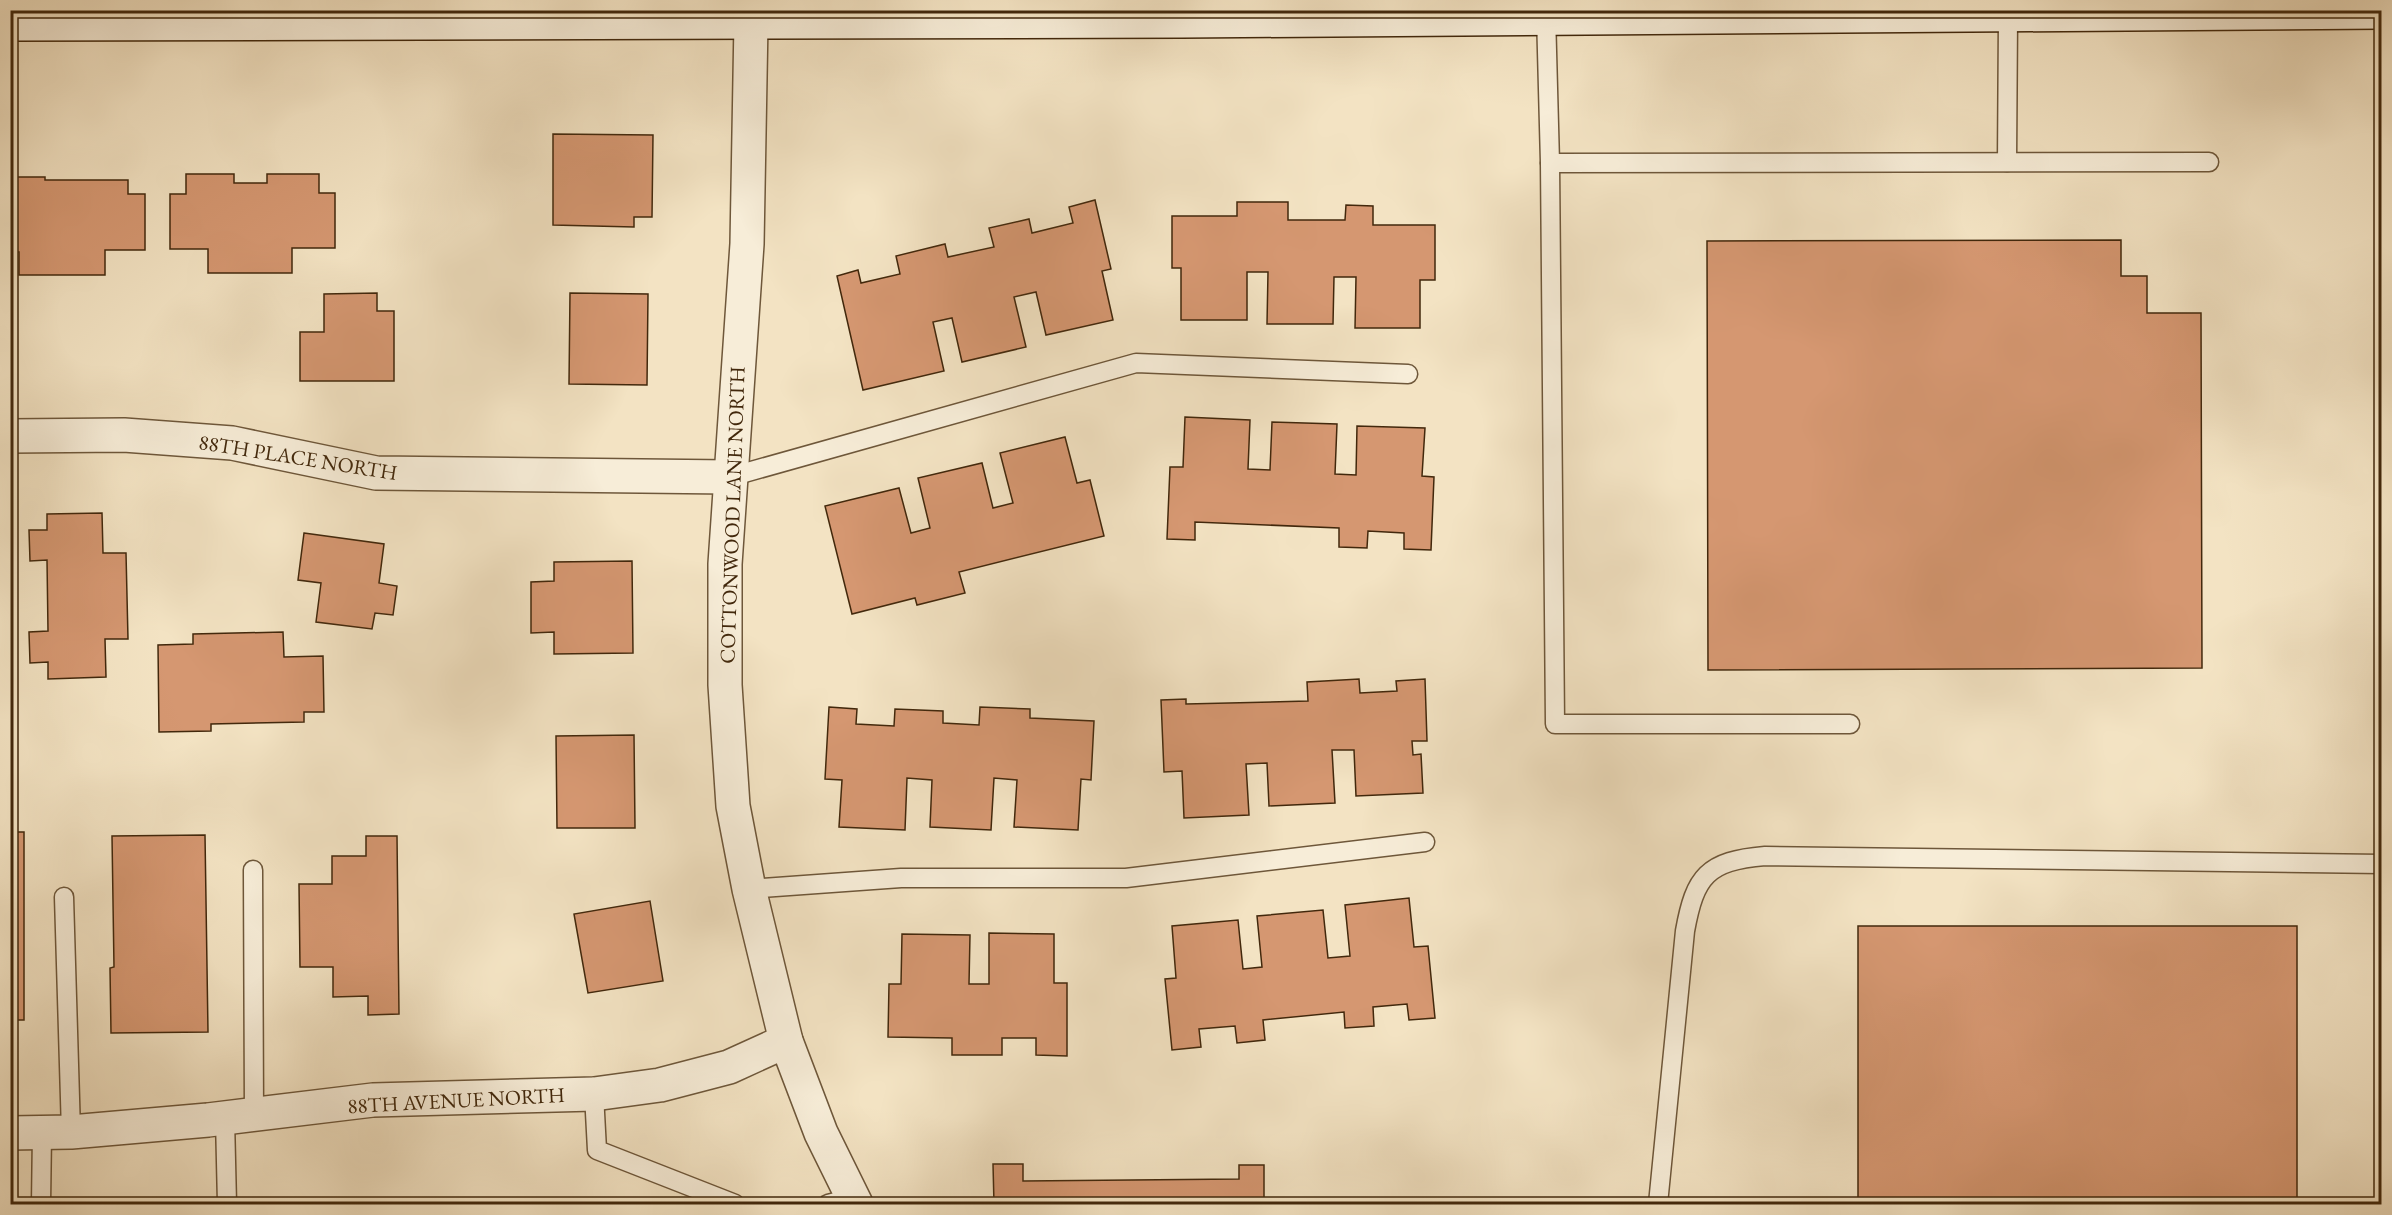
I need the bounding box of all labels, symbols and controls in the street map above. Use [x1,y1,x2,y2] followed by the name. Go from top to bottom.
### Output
[713,366,751,664] street label: COTTONWOOD LANE NORTH
[197,428,399,486] street label: 88TH PLACE NORTH
[347,1081,565,1119] street label: 88TH AVENUE NORTH

